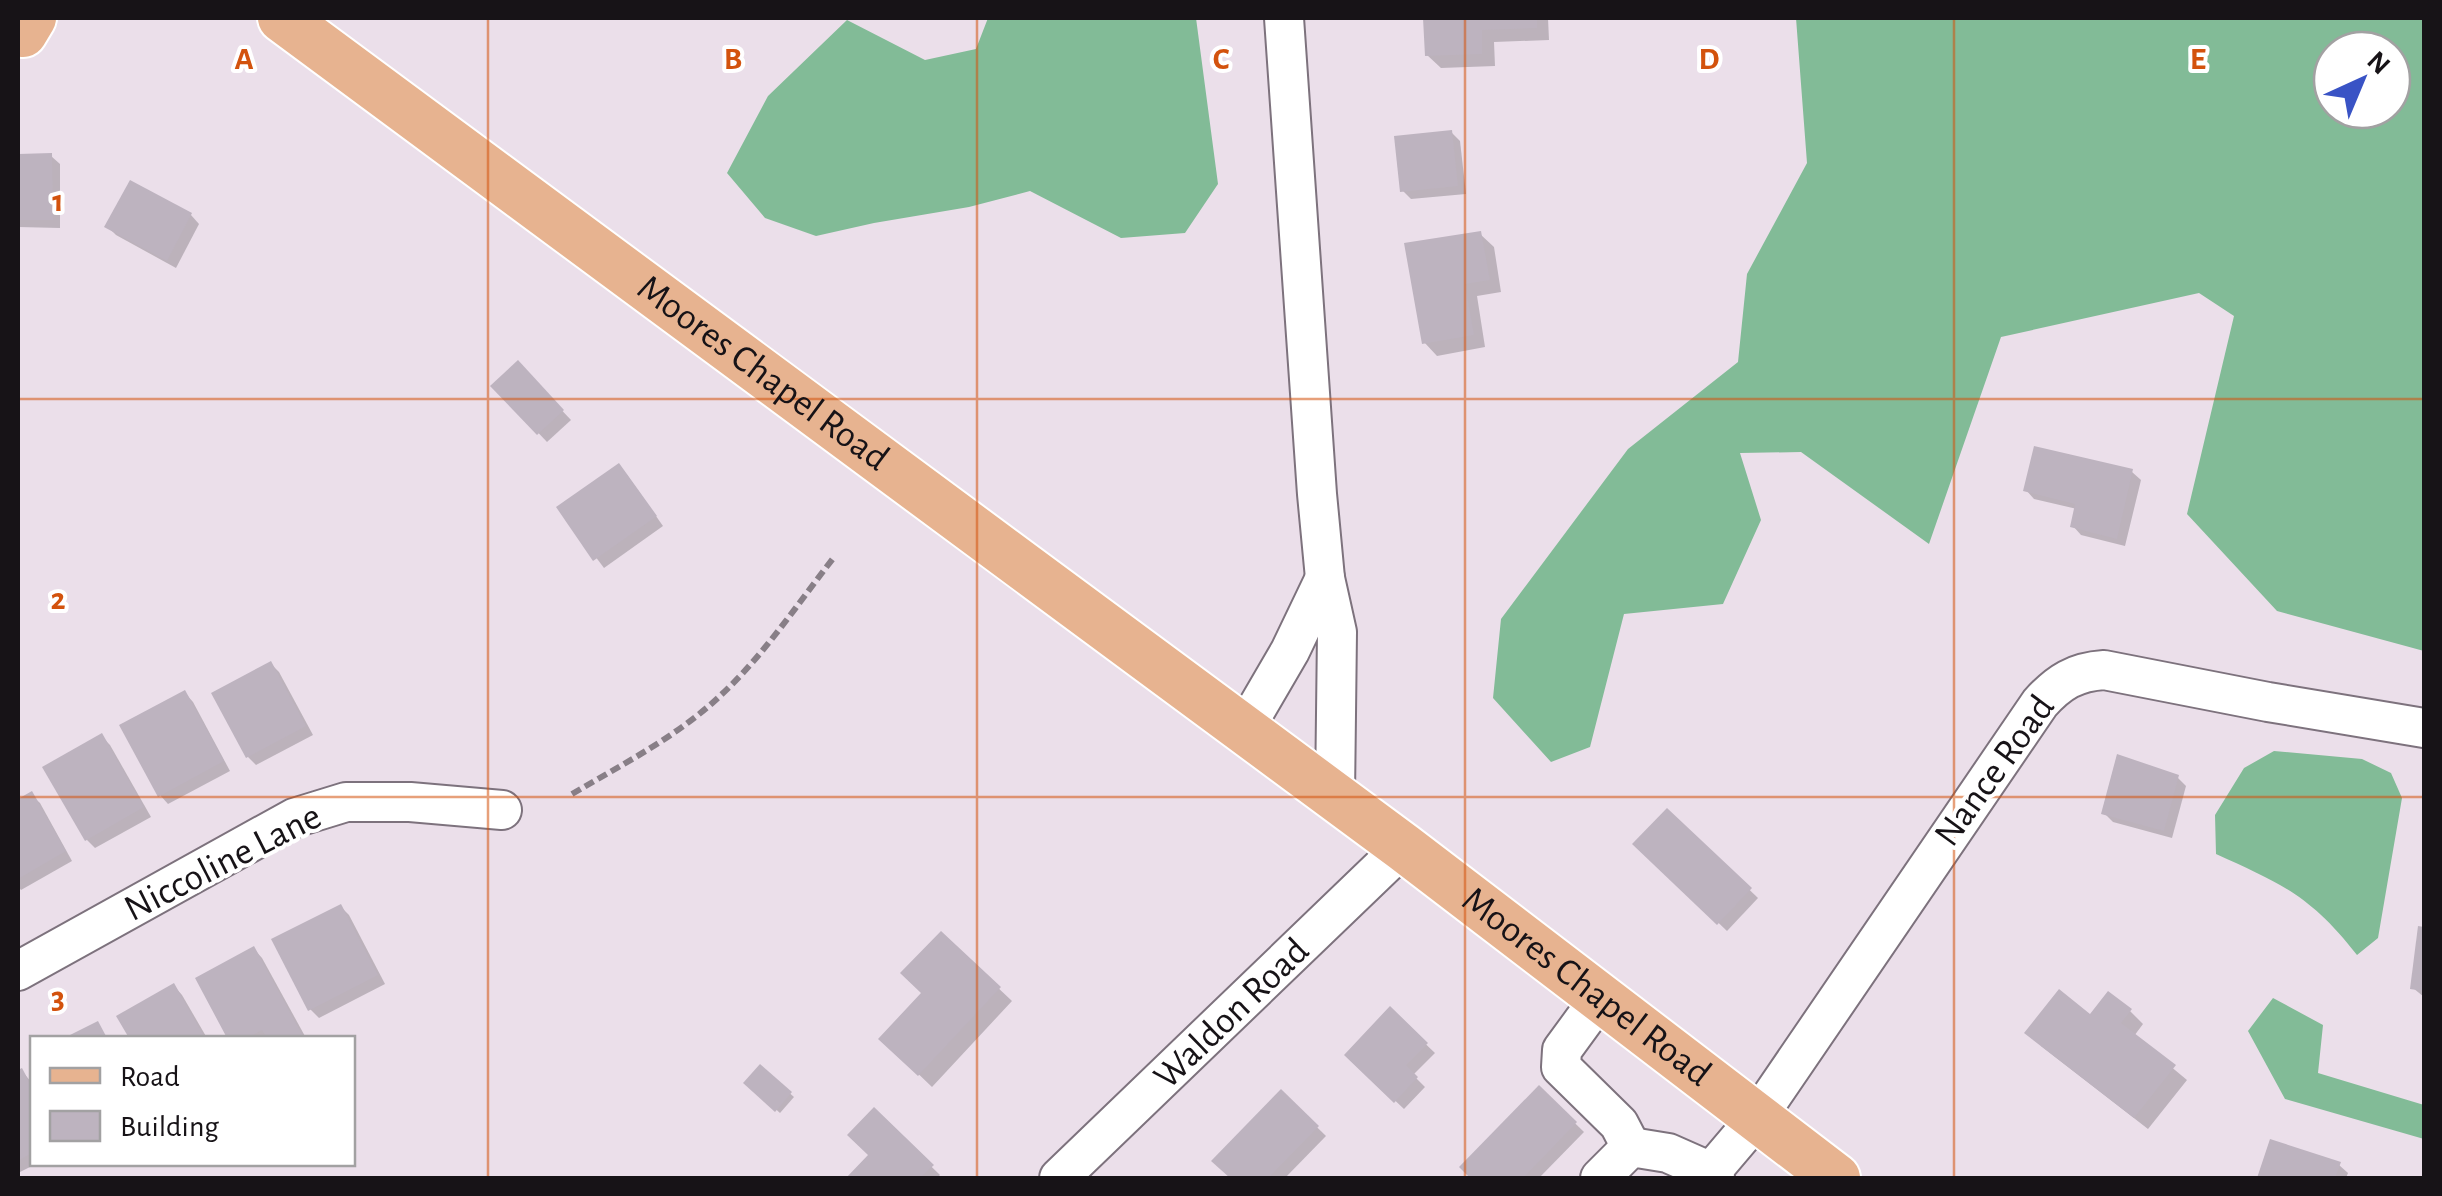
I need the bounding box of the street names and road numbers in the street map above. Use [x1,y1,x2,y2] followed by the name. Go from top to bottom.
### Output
[630,269,895,479] street label: Moores Chapel Road
[1928,689,2062,853] street label: Nance Road
[119,797,327,929] street label: Niccoline Lane
[1455,880,1718,1094] street label: Moores Chapel Road
[1147,931,1317,1097] street label: Waldon Road

